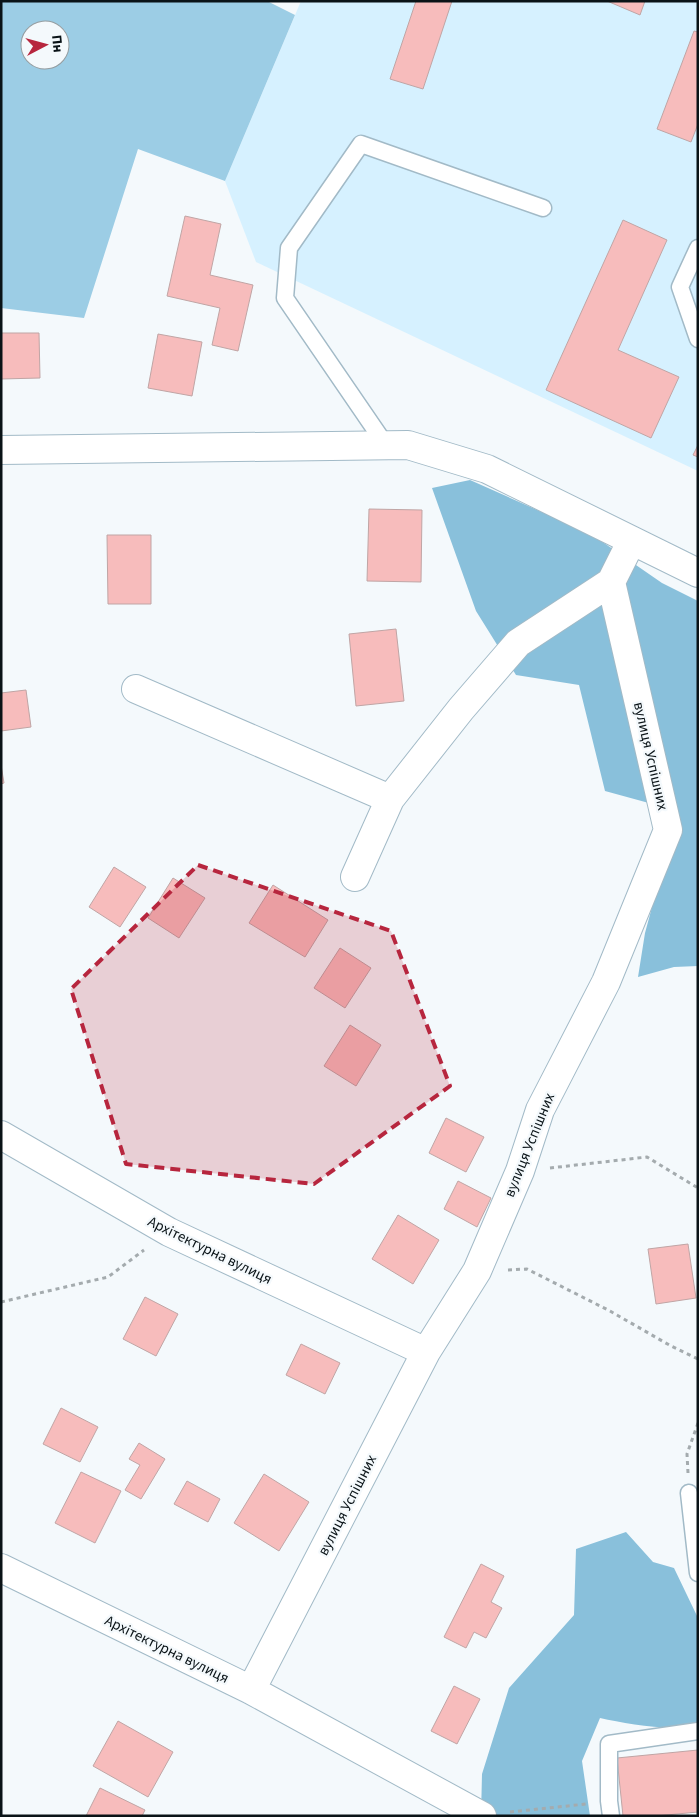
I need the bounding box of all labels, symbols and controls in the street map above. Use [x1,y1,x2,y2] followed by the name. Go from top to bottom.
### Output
[20,20,70,70] north arrow
[46,34,68,53] text: Пн
[628,700,673,813] street label: вулиця Успішних
[499,1090,560,1200] street label: вулиця Успішних
[144,1211,276,1290] street label: Архітектурна вулиця
[313,1451,382,1559] street label: вулиця Успішних
[101,1610,233,1689] street label: Архітектурна вулиця

